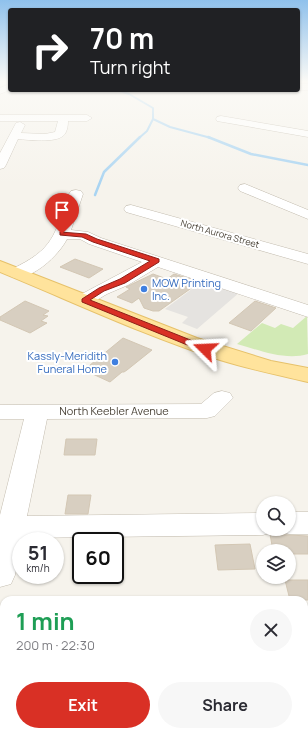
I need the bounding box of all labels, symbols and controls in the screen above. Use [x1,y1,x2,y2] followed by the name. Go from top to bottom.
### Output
[90,19,154,57] text: 70 m
[24,24,76,76] icon: right
[90,55,171,79] text: Turn right
[45,193,79,234] pin
[51,199,73,221] icon: arrive
[179,216,261,251] street label: North Aurora Street
[152,275,221,303] place label: MOW Printing Inc.
[139,284,149,294] marker: MOW Printing Inc.
[184,328,226,370] position arrow
[28,348,108,376] place label: Kassly-Meridith Funeral Home
[110,357,120,367] marker: Kassly-Meridith Funeral Home
[59,403,169,418] street label: North Keebler Avenue
[256,496,296,584] map controls
[256,496,296,536] button: search
[72,532,124,584] speed limit sign: 60
[28,539,48,566] text: 51
[256,544,296,584] button: layers
[26,561,50,575] text: km/h
[16,604,75,637] text: 1 min
[250,609,292,651] button: close
[16,636,95,654] text: 200 m · 22:30
[16,682,150,728] button: Exit
[158,682,292,728] button: Share

